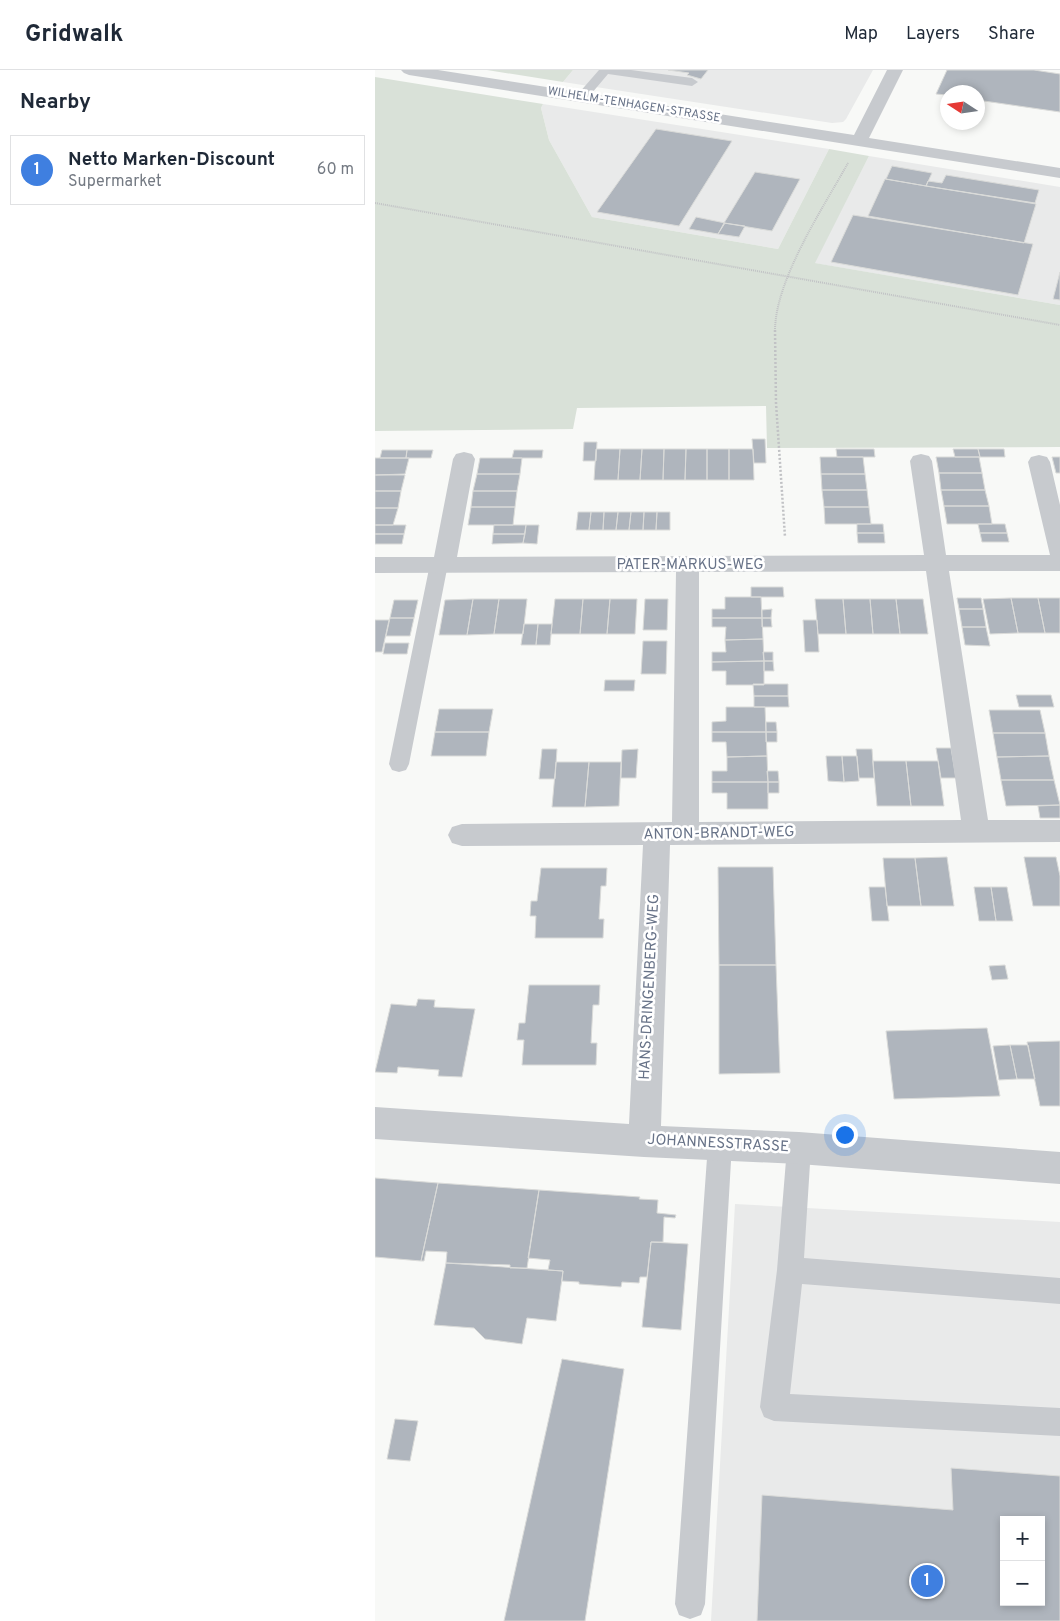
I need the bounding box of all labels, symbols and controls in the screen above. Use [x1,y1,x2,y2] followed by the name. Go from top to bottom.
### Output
[25,20,123,50] text: Gridwalk
[844,23,878,46] text: Map
[906,23,960,46] text: Layers
[988,23,1035,46] text: Share
[546,83,722,127] street label: WILHELM-TENHAGEN-STRASSE
[940,85,985,130] north arrow
[20,89,91,116] text: Nearby
[68,148,275,172] text: Netto Marken-Discount
[34,160,40,180] text: 1
[317,160,354,180] text: 60 m
[68,172,162,192] text: Supermarket
[616,556,764,575] street label: PATER-MARKUS-WEG
[643,823,795,845] street label: ANTON-BRANDT-WEG
[636,894,664,1080] street label: HANS-DRINGENBERG-WEG
[832,1122,858,1148] your location
[647,1131,789,1157] street label: JOHANNESSTRASSE
[1000,1516,1045,1606] map controls
[1000,1516,1045,1561] button: +
[1000,1561,1045,1606] button: −
[911,1562,943,1600] pin: 1

